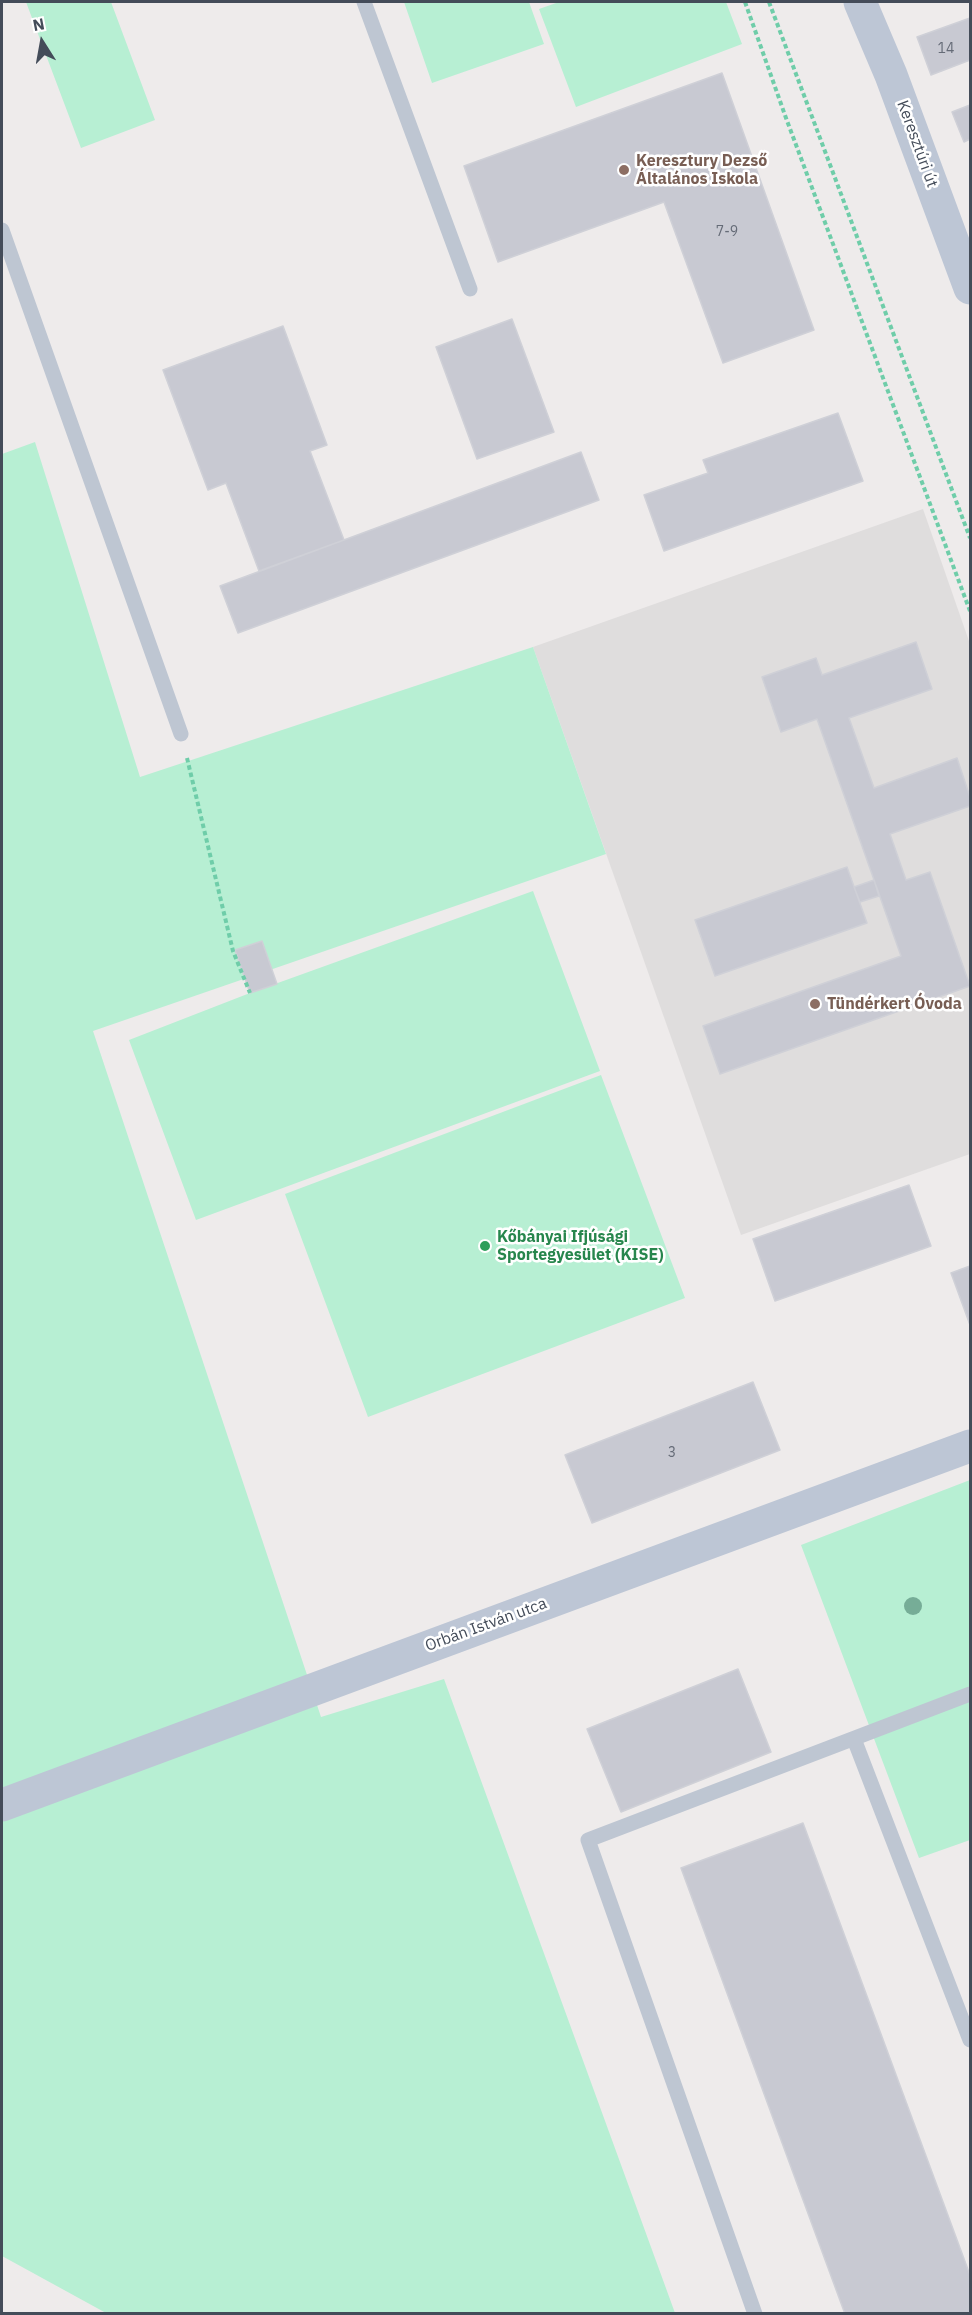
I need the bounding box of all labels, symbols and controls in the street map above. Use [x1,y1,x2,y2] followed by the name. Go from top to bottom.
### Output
[12,12,72,72] north arrow
[31,13,46,35] text: N
[938,41,954,57] house number: 14
[892,98,942,190] street label: Keresztúri út
[636,151,767,189] place label: Keresztury Dezső Általános Iskola
[617,163,631,177] marker: Keresztury Dezső Általános Iskola
[716,224,738,240] house number: 7-9
[827,994,962,1014] place label: Tündérkert Óvoda
[808,997,822,1011] marker: Tündérkert Óvoda
[497,1227,664,1265] place label: Kőbányai Ifjúsági Sportegyesület (KISE)
[478,1239,492,1253] marker: Kőbányai Ifjúsági Sportegyesület (KISE)
[668,1445,676,1461] house number: 3
[423,1594,549,1656] street label: Orbán István utca

